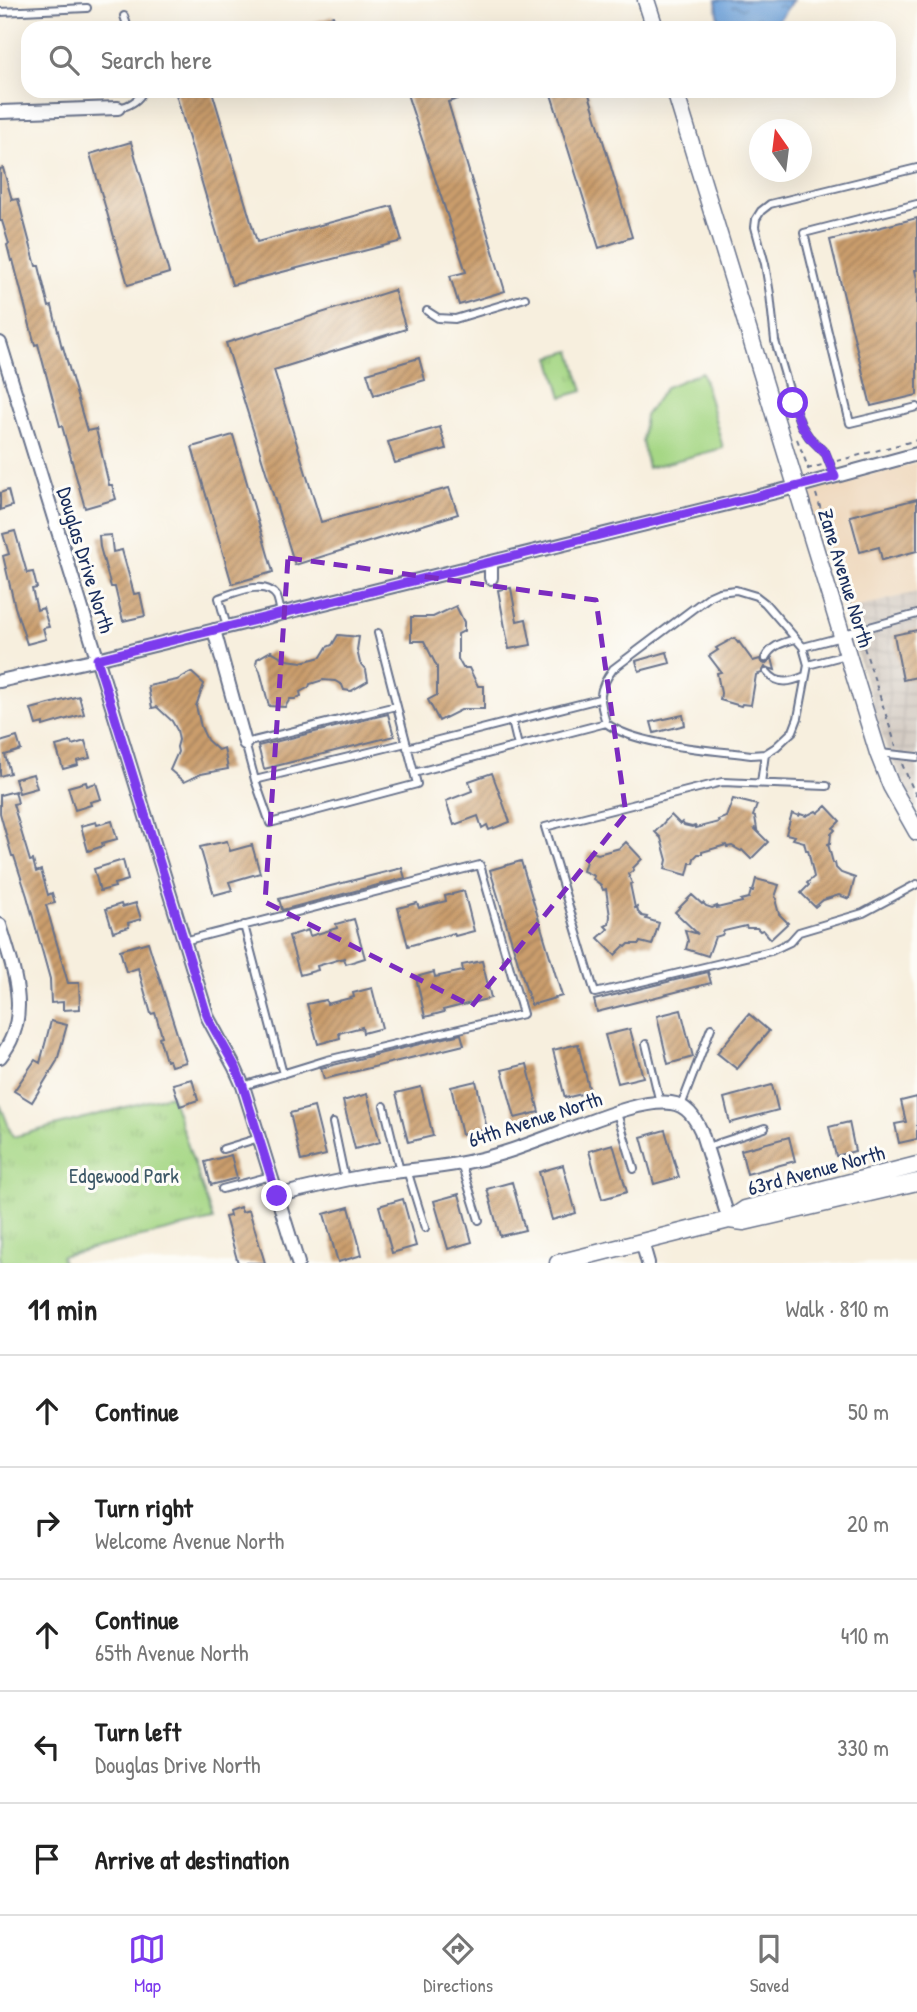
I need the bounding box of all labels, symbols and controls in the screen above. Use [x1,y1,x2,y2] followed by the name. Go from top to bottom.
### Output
[21,21,896,98] search box
[45,41,83,79] icon: search
[101,42,212,77] text: Search here
[749,119,812,182] north arrow
[777,387,808,418] route start
[50,484,122,637] street label: Douglas Drive North
[811,505,881,651] street label: Zane Avenue North
[464,1084,606,1154] street label: 64th Avenue North
[744,1138,888,1202] street label: 63rd Avenue North
[69,1161,179,1190] park label: Edgewood Park
[261,1180,292,1211] route end
[28,1289,97,1329] text: 11 min
[785,1293,889,1324] text: Walk · 810 m
[28,1392,66,1430] icon: ahead
[95,1394,179,1429] text: Continue
[848,1396,889,1427] text: 50 m
[95,1490,193,1525] text: Turn right
[28,1504,66,1542] icon: right
[847,1508,889,1539] text: 20 m
[95,1525,284,1556] text: Welcome Avenue North
[95,1602,179,1637] text: Continue
[28,1616,66,1654] icon: ahead
[841,1620,889,1651] text: 410 m
[95,1637,248,1668] text: 65th Avenue North
[95,1714,181,1749] text: Turn left
[28,1728,66,1766] icon: left
[837,1732,889,1763] text: 330 m
[95,1749,260,1780] text: Douglas Drive North
[28,1840,66,1878] icon: arrive
[95,1842,290,1877] text: Arrive at destination
[128,1930,166,1998] tab: Map
[423,1930,493,1998] tab: Directions
[750,1930,789,1998] tab: Saved

